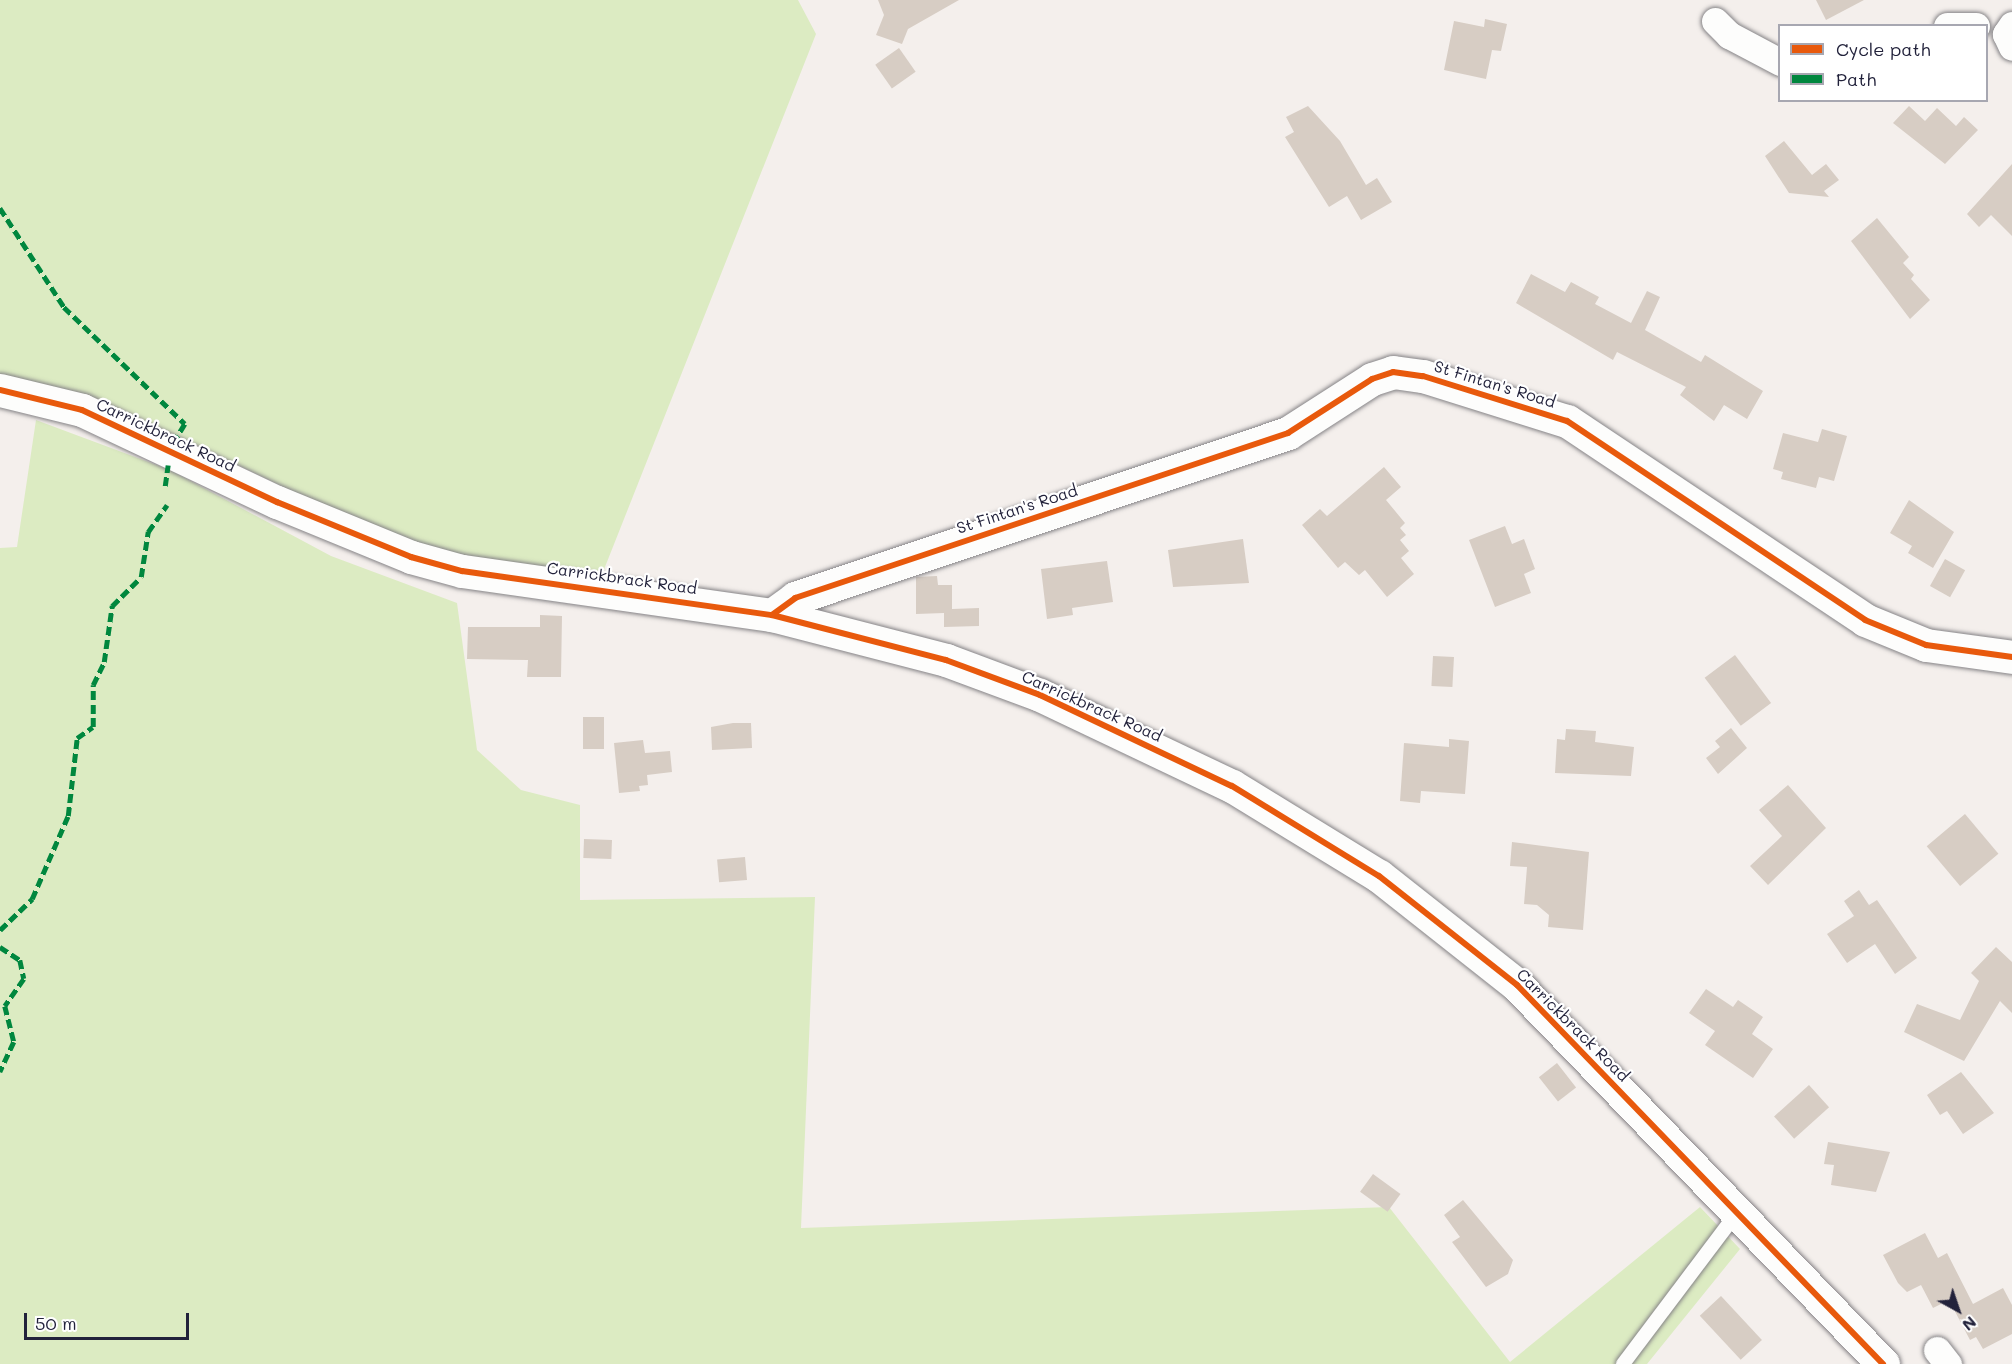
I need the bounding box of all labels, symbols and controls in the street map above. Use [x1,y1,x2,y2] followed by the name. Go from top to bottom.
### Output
[1778,24,1988,102] legend
[1836,37,1931,61] text: Cycle path
[1836,67,1876,91] text: Path
[1432,356,1558,412] street label: St Fintan's Road
[93,394,239,476] street label: Carrickbrack Road
[954,480,1080,538] street label: St Fintan's Road
[546,558,698,598] street label: Carrickbrack Road
[1019,666,1165,746] street label: Carrickbrack Road
[1513,965,1633,1085] street label: Carrickbrack Road
[1928,1280,1988,1340] north arrow
[27,1301,192,1339] scale bar
[35,1311,77,1335] text: 50 m
[1958,1312,1981,1336] text: N

